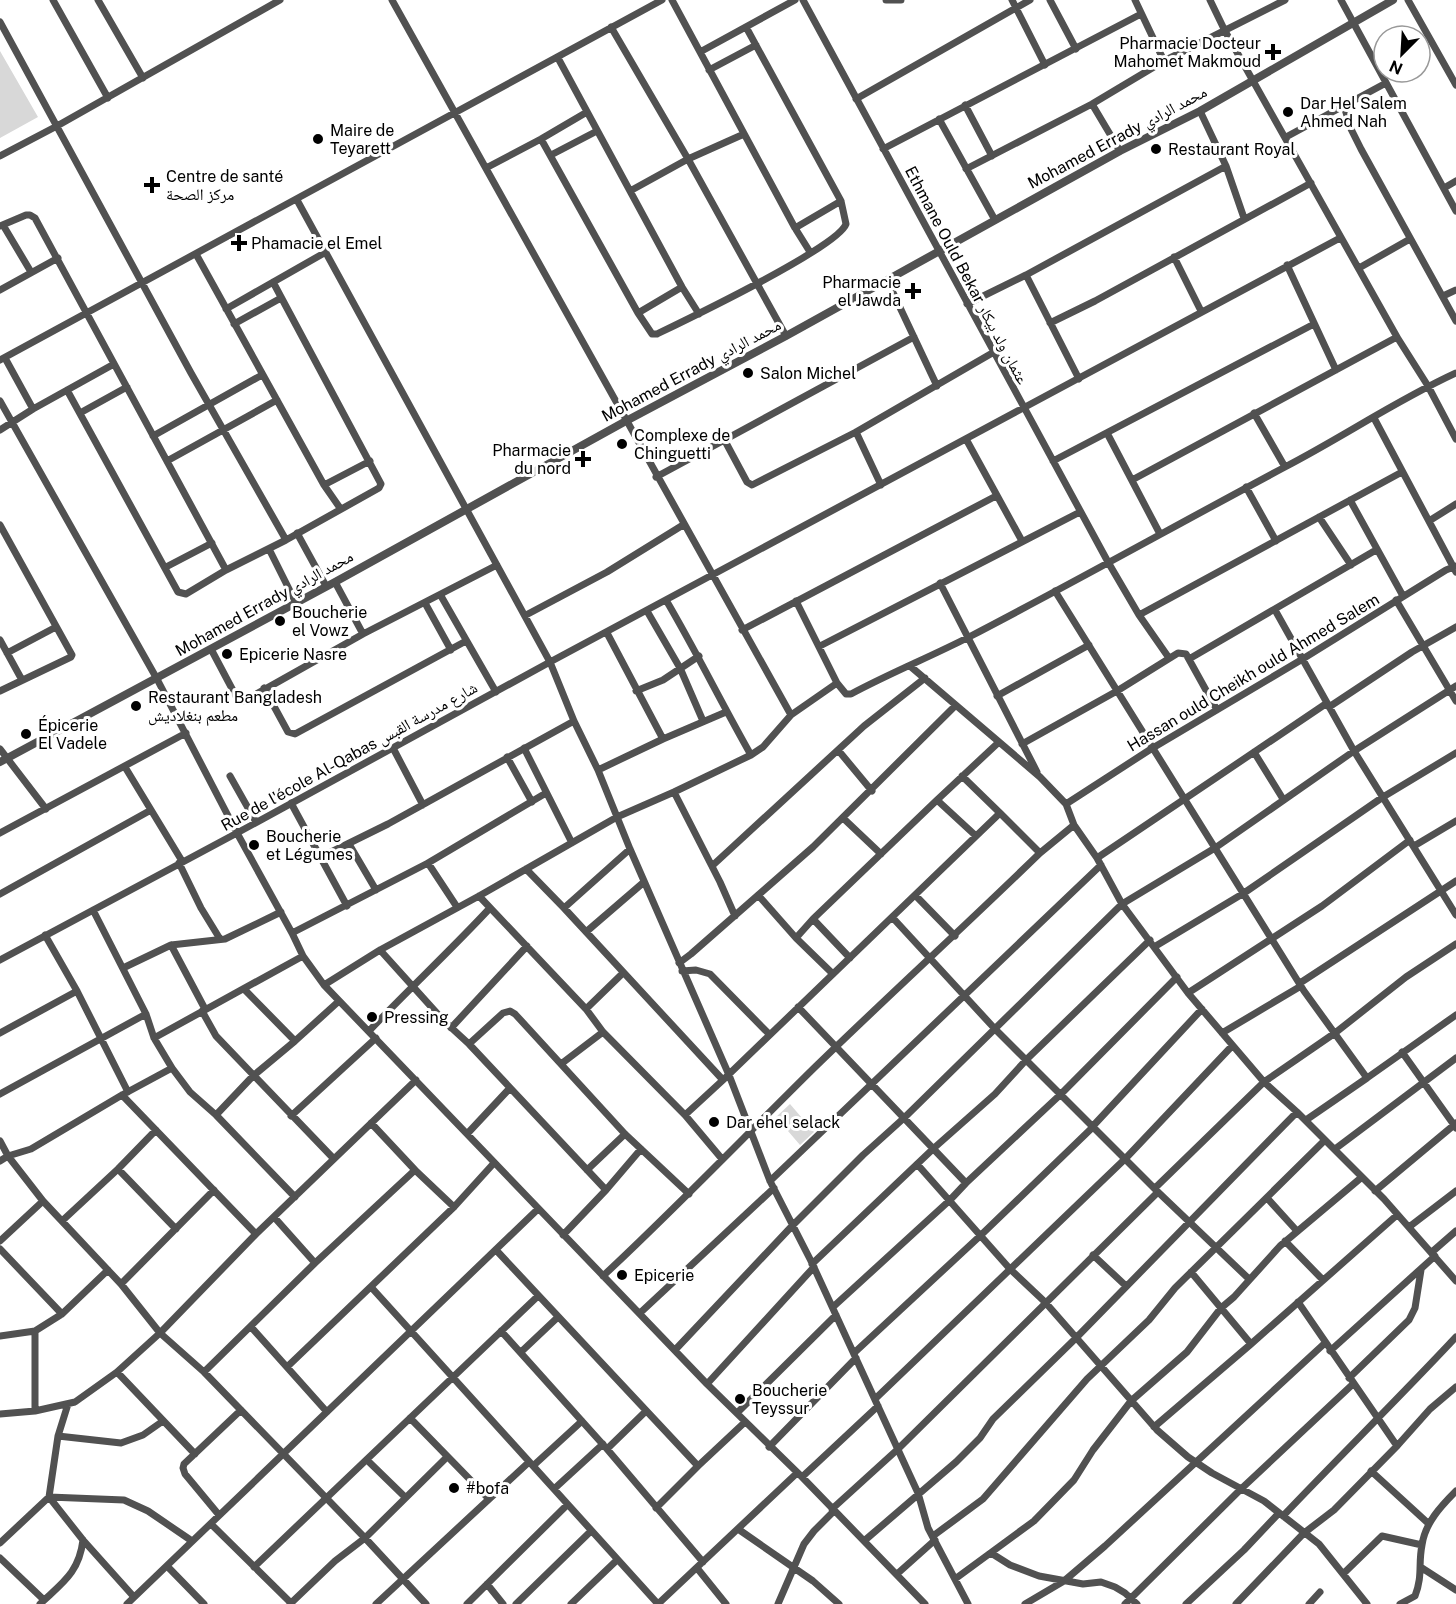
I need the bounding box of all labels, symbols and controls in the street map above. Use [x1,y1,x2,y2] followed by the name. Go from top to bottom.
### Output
[1372,24,1432,84] north arrow
[1113,34,1261,71] place label: Pharmacie Docteur Mahomet Makmoud
[1266,45,1280,59] marker: Pharmacie Docteur Mahomet Makmoud
[1387,56,1406,78] text: N
[1024,82,1212,196] street label: Mohamed Errady محمد الرادي
[1300,94,1407,131] place label: Dar Hel Salem Ahmed Nah
[1281,105,1295,119] marker: Dar Hel Salem Ahmed Nah
[330,121,394,158] place label: Maire de Teyarett
[311,132,325,146] marker: Maire de Teyarett
[1168,140,1295,159] place label: Restaurant Royal
[1149,142,1163,156] marker: Restaurant Royal
[900,163,1032,388] street label: Ethmane Ould Bekar عثمان ولد بيكار
[166,167,283,204] place label: Centre de santé مركز الصحة
[143,176,161,194] marker: Centre de santé مركز الصحة
[251,234,382,253] place label: Phamacie el Emel
[232,236,246,250] marker: Phamacie el Emel
[822,273,901,310] place label: Pharmacie el Jawda
[906,284,920,298] marker: Pharmacie el Jawda
[598,315,786,429] street label: Mohamed Errady محمد الرادي
[760,364,856,383] place label: Salon Michel
[741,366,755,380] marker: Salon Michel
[634,426,730,463] place label: Complexe de Chinguetti
[615,437,629,451] marker: Complexe de Chinguetti
[492,441,571,478] place label: Pharmacie du nord
[576,452,590,466] marker: Pharmacie du nord
[172,547,358,663] street label: Mohamed Errady محمد الرادي
[1124,589,1383,755] street label: Hassan ould Cheikh ould Ahmed Salem
[292,603,367,640] place label: Boucherie el Vowz
[273,614,287,628] marker: Boucherie el Vowz
[239,645,347,664] place label: Epicerie Nasre
[220,647,234,661] marker: Epicerie Nasre
[218,678,481,836] street label: Rue de l'école Al-Qabas شارع مدرسة القبس
[148,688,322,726] place label: Restaurant Bangladesh مطعم بنغلاديش
[129,699,143,713] marker: Restaurant Bangladesh مطعم بنغلاديش
[38,715,107,753] place label: Épicerie El Vadele
[19,727,33,741] marker: Épicerie El Vadele
[266,827,353,864] place label: Boucherie et Légumes
[247,838,261,852] marker: Boucherie et Légumes
[384,1008,449,1027] place label: Pressing
[365,1010,379,1024] marker: Pressing
[726,1113,840,1132] place label: Dar ehel selack
[707,1115,721,1129] marker: Dar ehel selack
[634,1266,694,1285] place label: Epicerie
[615,1268,629,1282] marker: Epicerie
[752,1381,827,1418] place label: Boucherie Teyssur
[733,1392,747,1406] marker: Boucherie Teyssur
[466,1479,509,1498] place label: #bofa
[447,1481,461,1495] marker: #bofa

